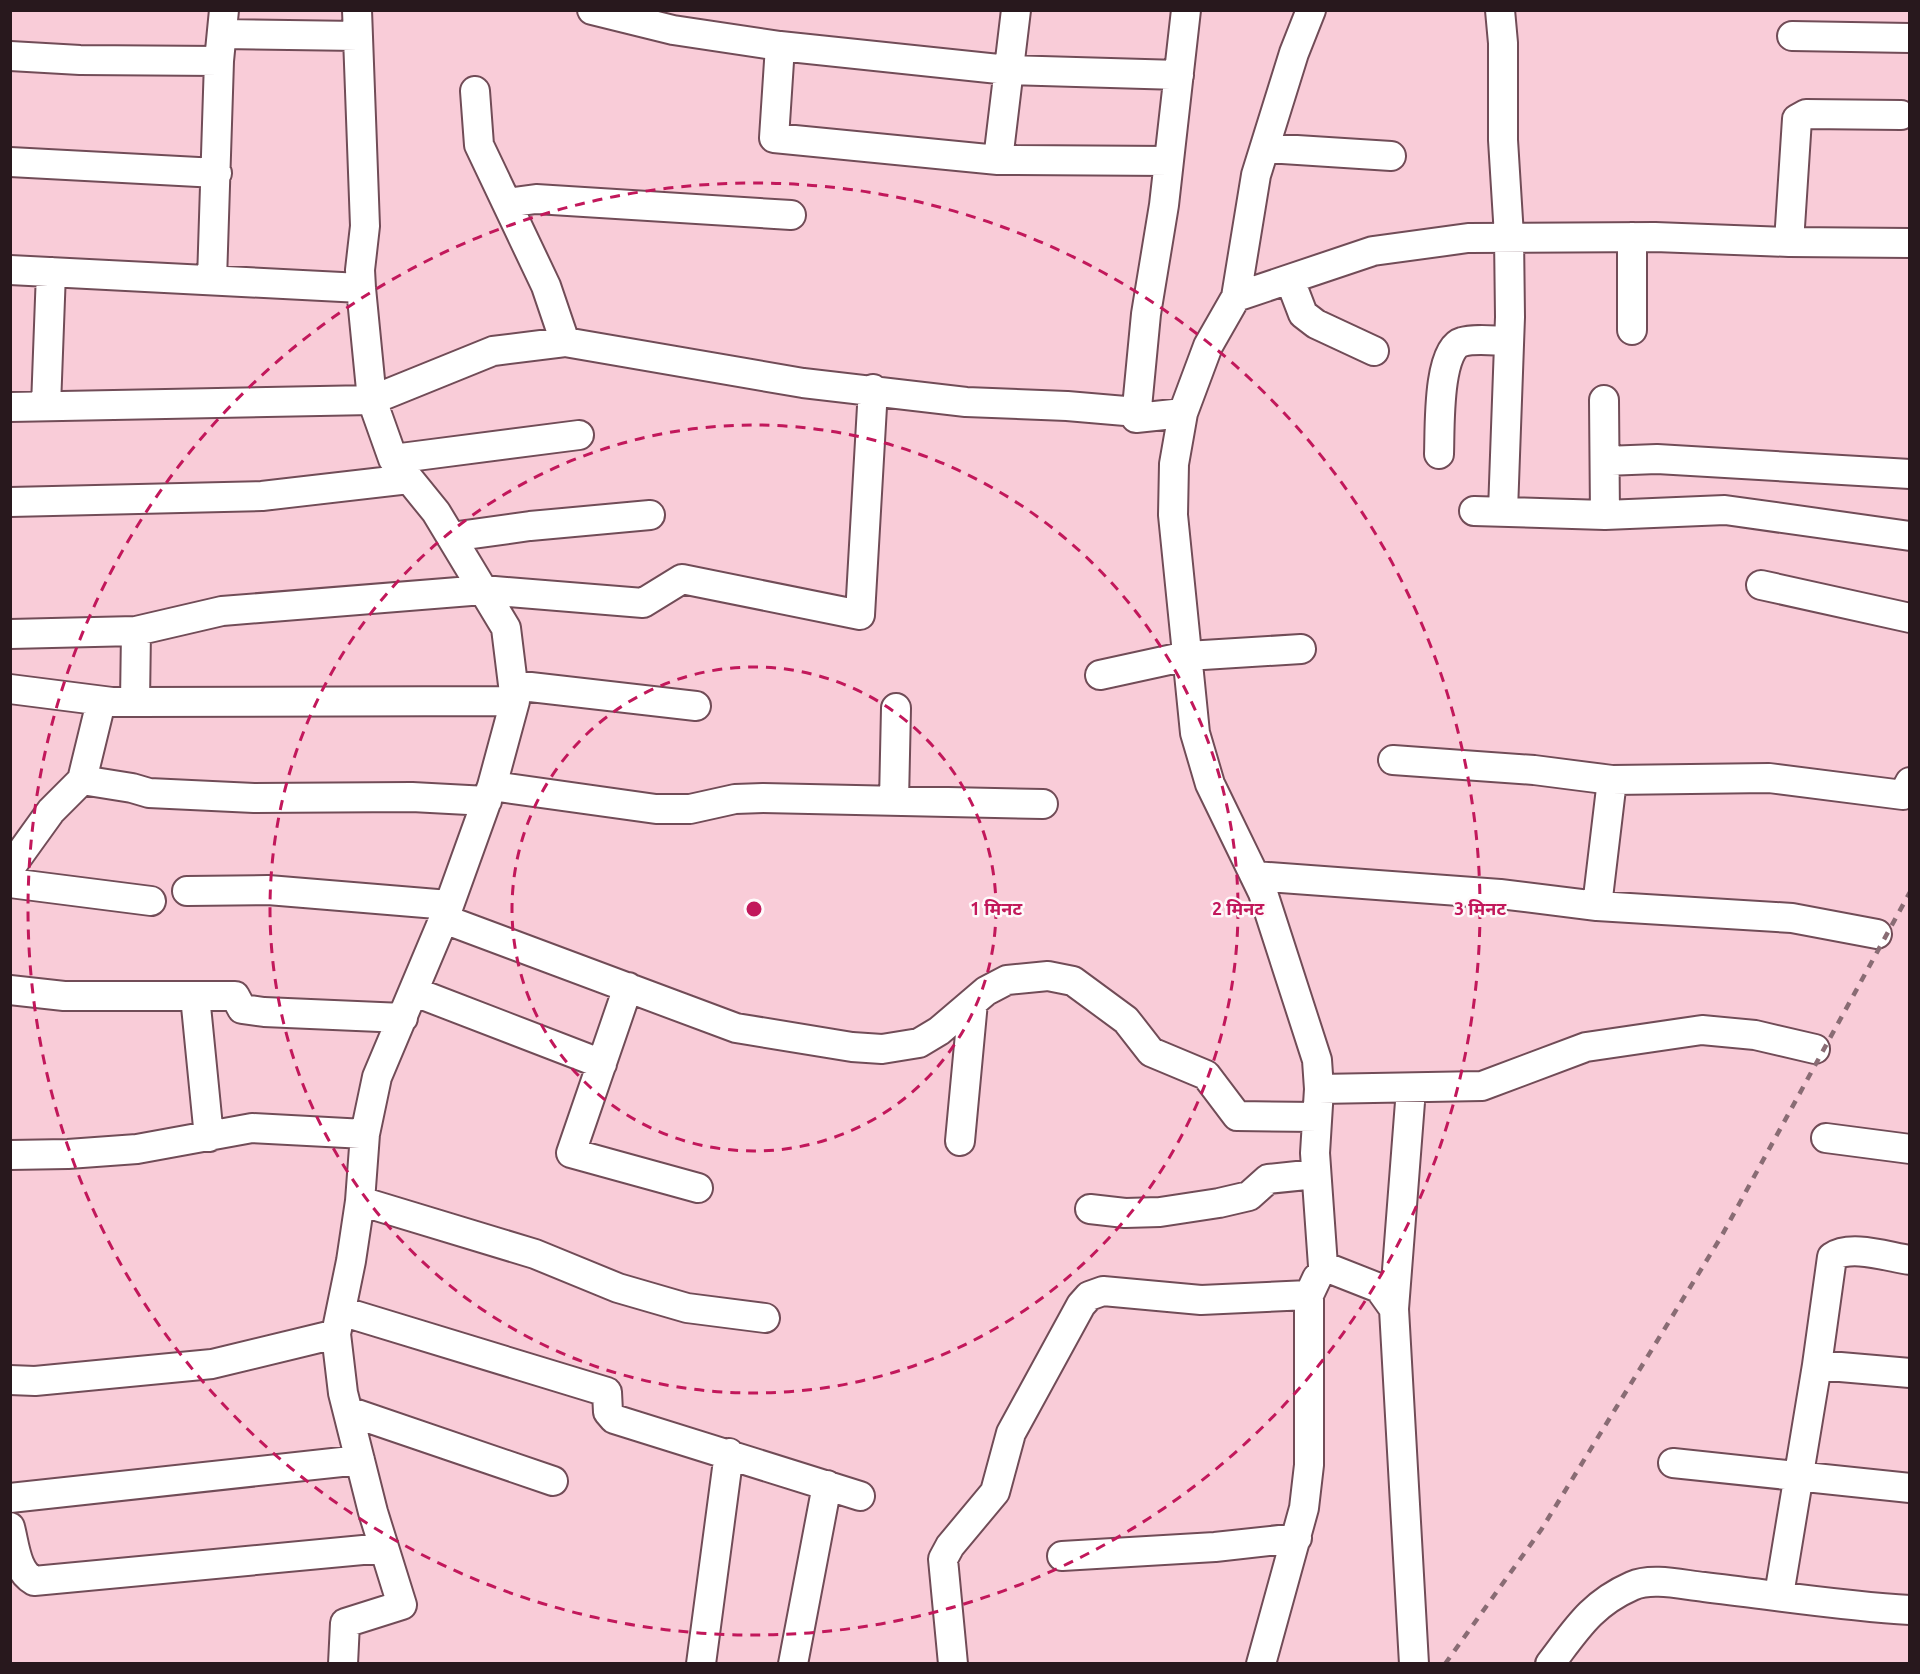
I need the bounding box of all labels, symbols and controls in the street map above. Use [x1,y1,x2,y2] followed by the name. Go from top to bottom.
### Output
[970,898,1022,918] text: 1 मिनट
[1212,898,1264,918] text: 2 मिनट
[1454,898,1506,918] text: 3 मिनट
[744,899,764,919] centre of rings

